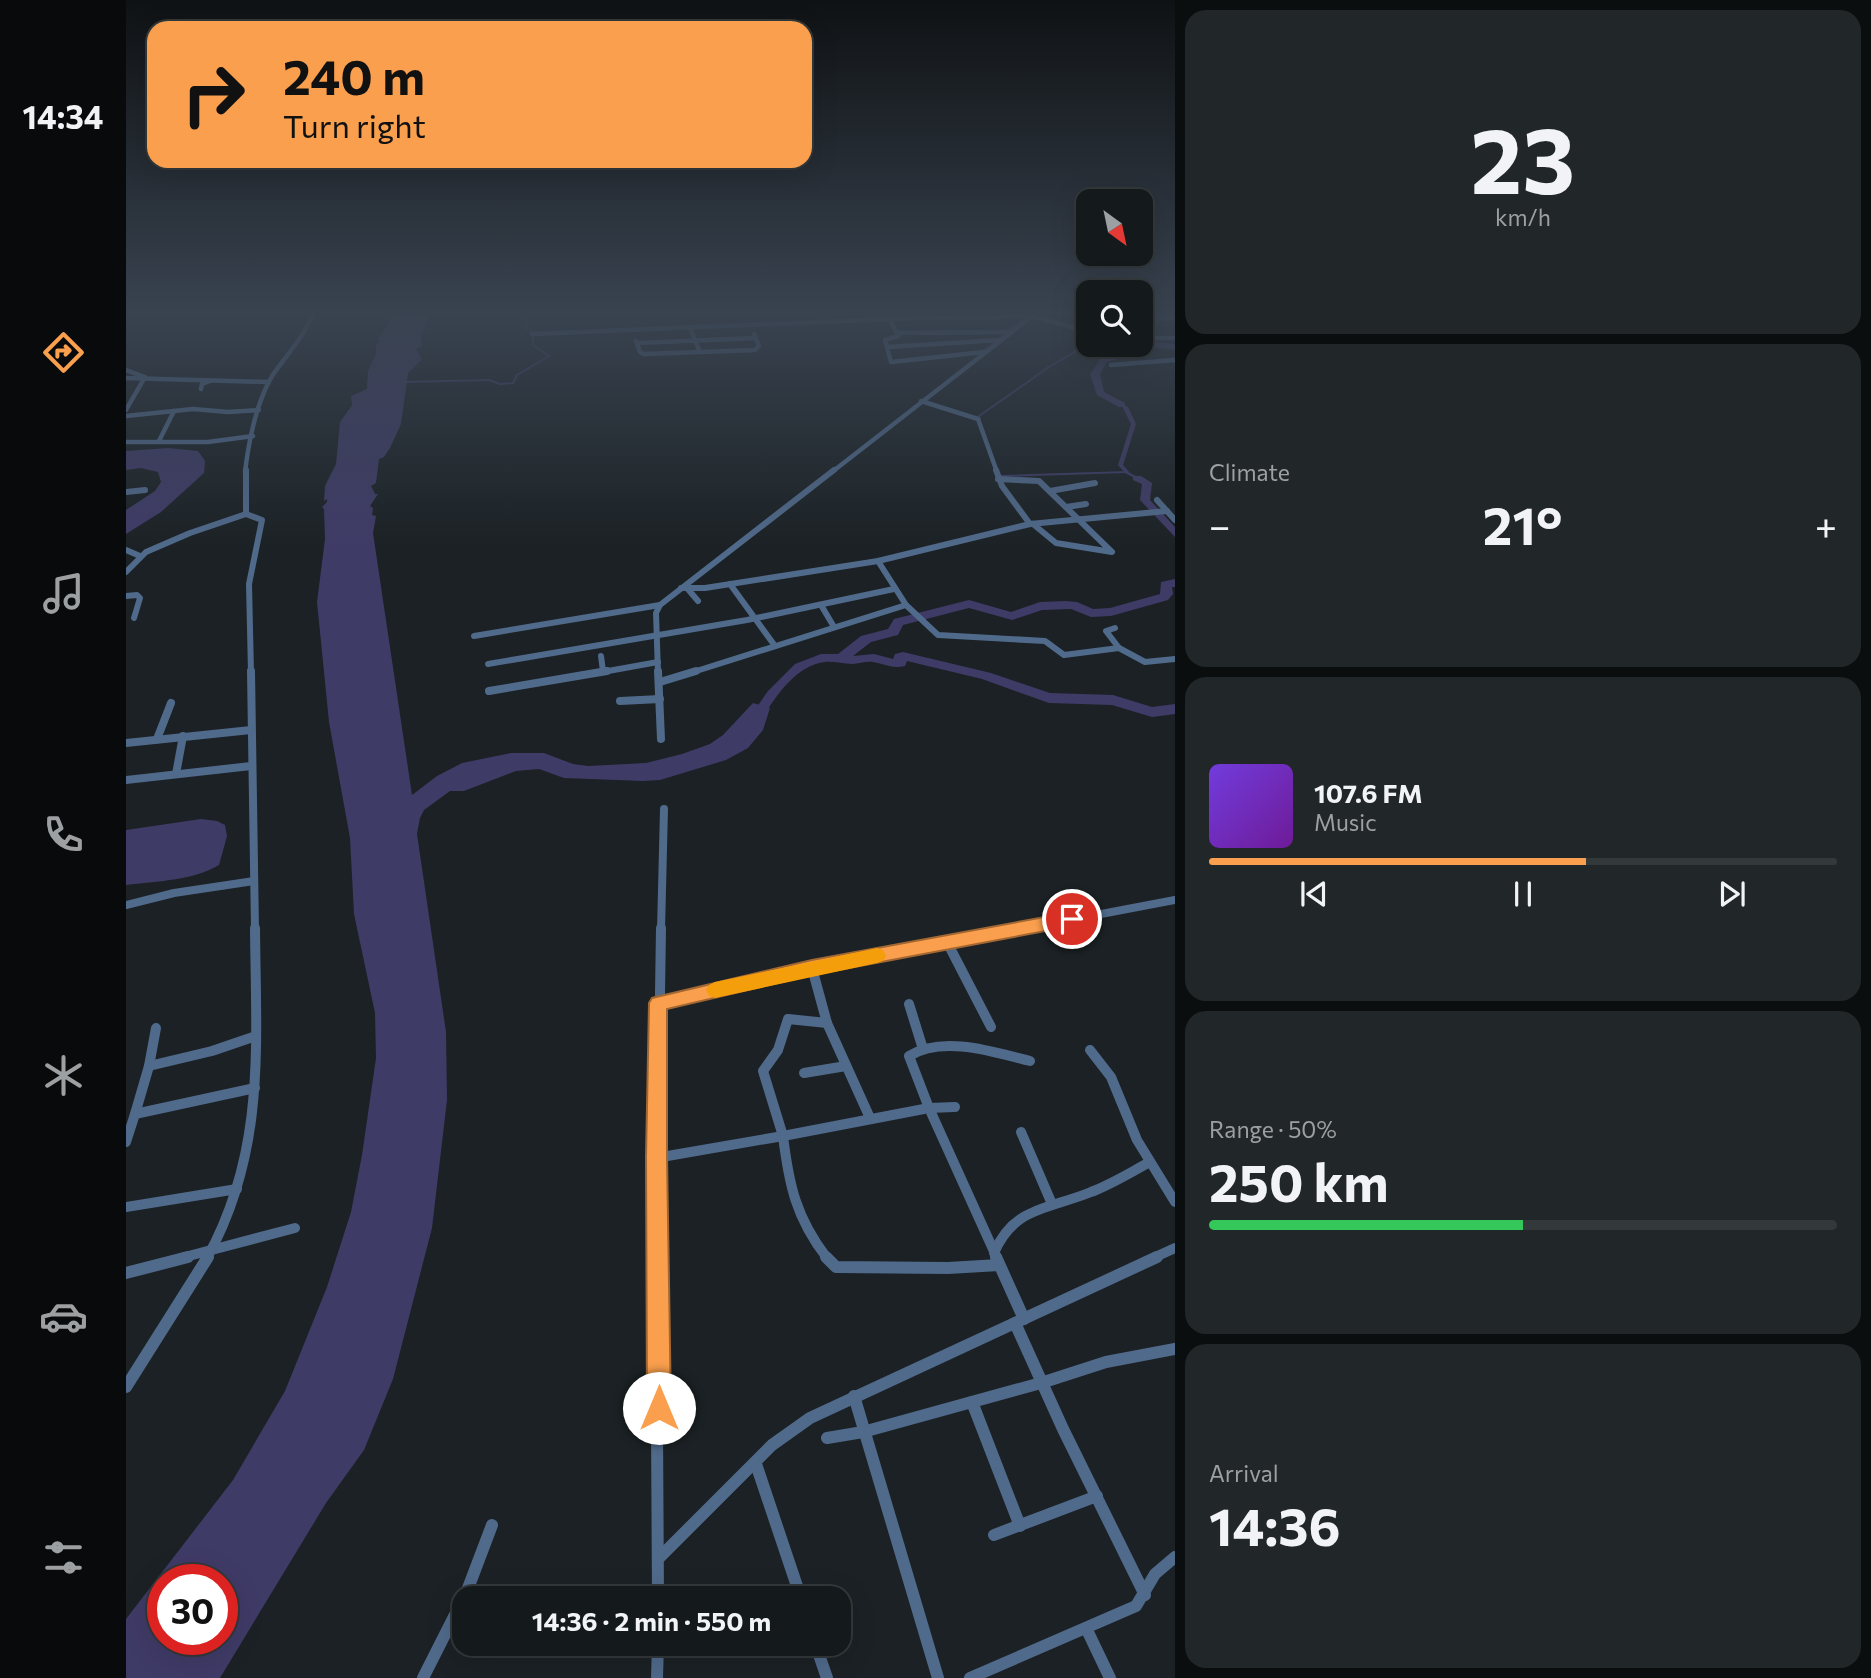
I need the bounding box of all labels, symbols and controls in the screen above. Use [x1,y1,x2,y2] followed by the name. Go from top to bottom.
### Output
[283,45,425,105] text: 240 m
[168,49,259,140] icon: right
[23,96,103,136] text: 14:34
[1471,101,1575,213] text: 23
[283,105,426,145] text: Turn right
[1076,189,1153,266] north arrow
[1076,189,1153,357] map controls
[1495,203,1551,231] text: km/h
[1076,280,1153,357] button: search
[39,328,88,377] icon: directions
[1209,458,1290,486] text: Climate
[1483,492,1562,556] text: 21°
[1209,501,1231,548] text: −
[1815,501,1837,548] text: +
[39,569,88,618] icon: music
[1314,777,1423,808] text: 107.6 FM
[1314,808,1377,836] text: Music
[39,810,88,859] icon: phone
[1295,875,1333,913] icon: previous
[1504,875,1542,913] icon: pause
[1713,875,1751,913] icon: next
[1042,889,1102,949] pin
[1053,900,1091,938] icon: arrive
[39,1051,88,1100] icon: climate
[1209,1115,1337,1143] text: Range · 50%
[1209,1149,1389,1213] text: 250 km
[39,1292,88,1341] icon: car
[622,1371,696,1445] position arrow
[1209,1459,1279,1487] text: Arrival
[1209,1493,1341,1557] text: 14:36
[39,1533,88,1582] icon: filters
[147,1564,238,1655] speed limit sign: 30
[532,1605,771,1636] text: 14:36 · 2 min · 550 m

